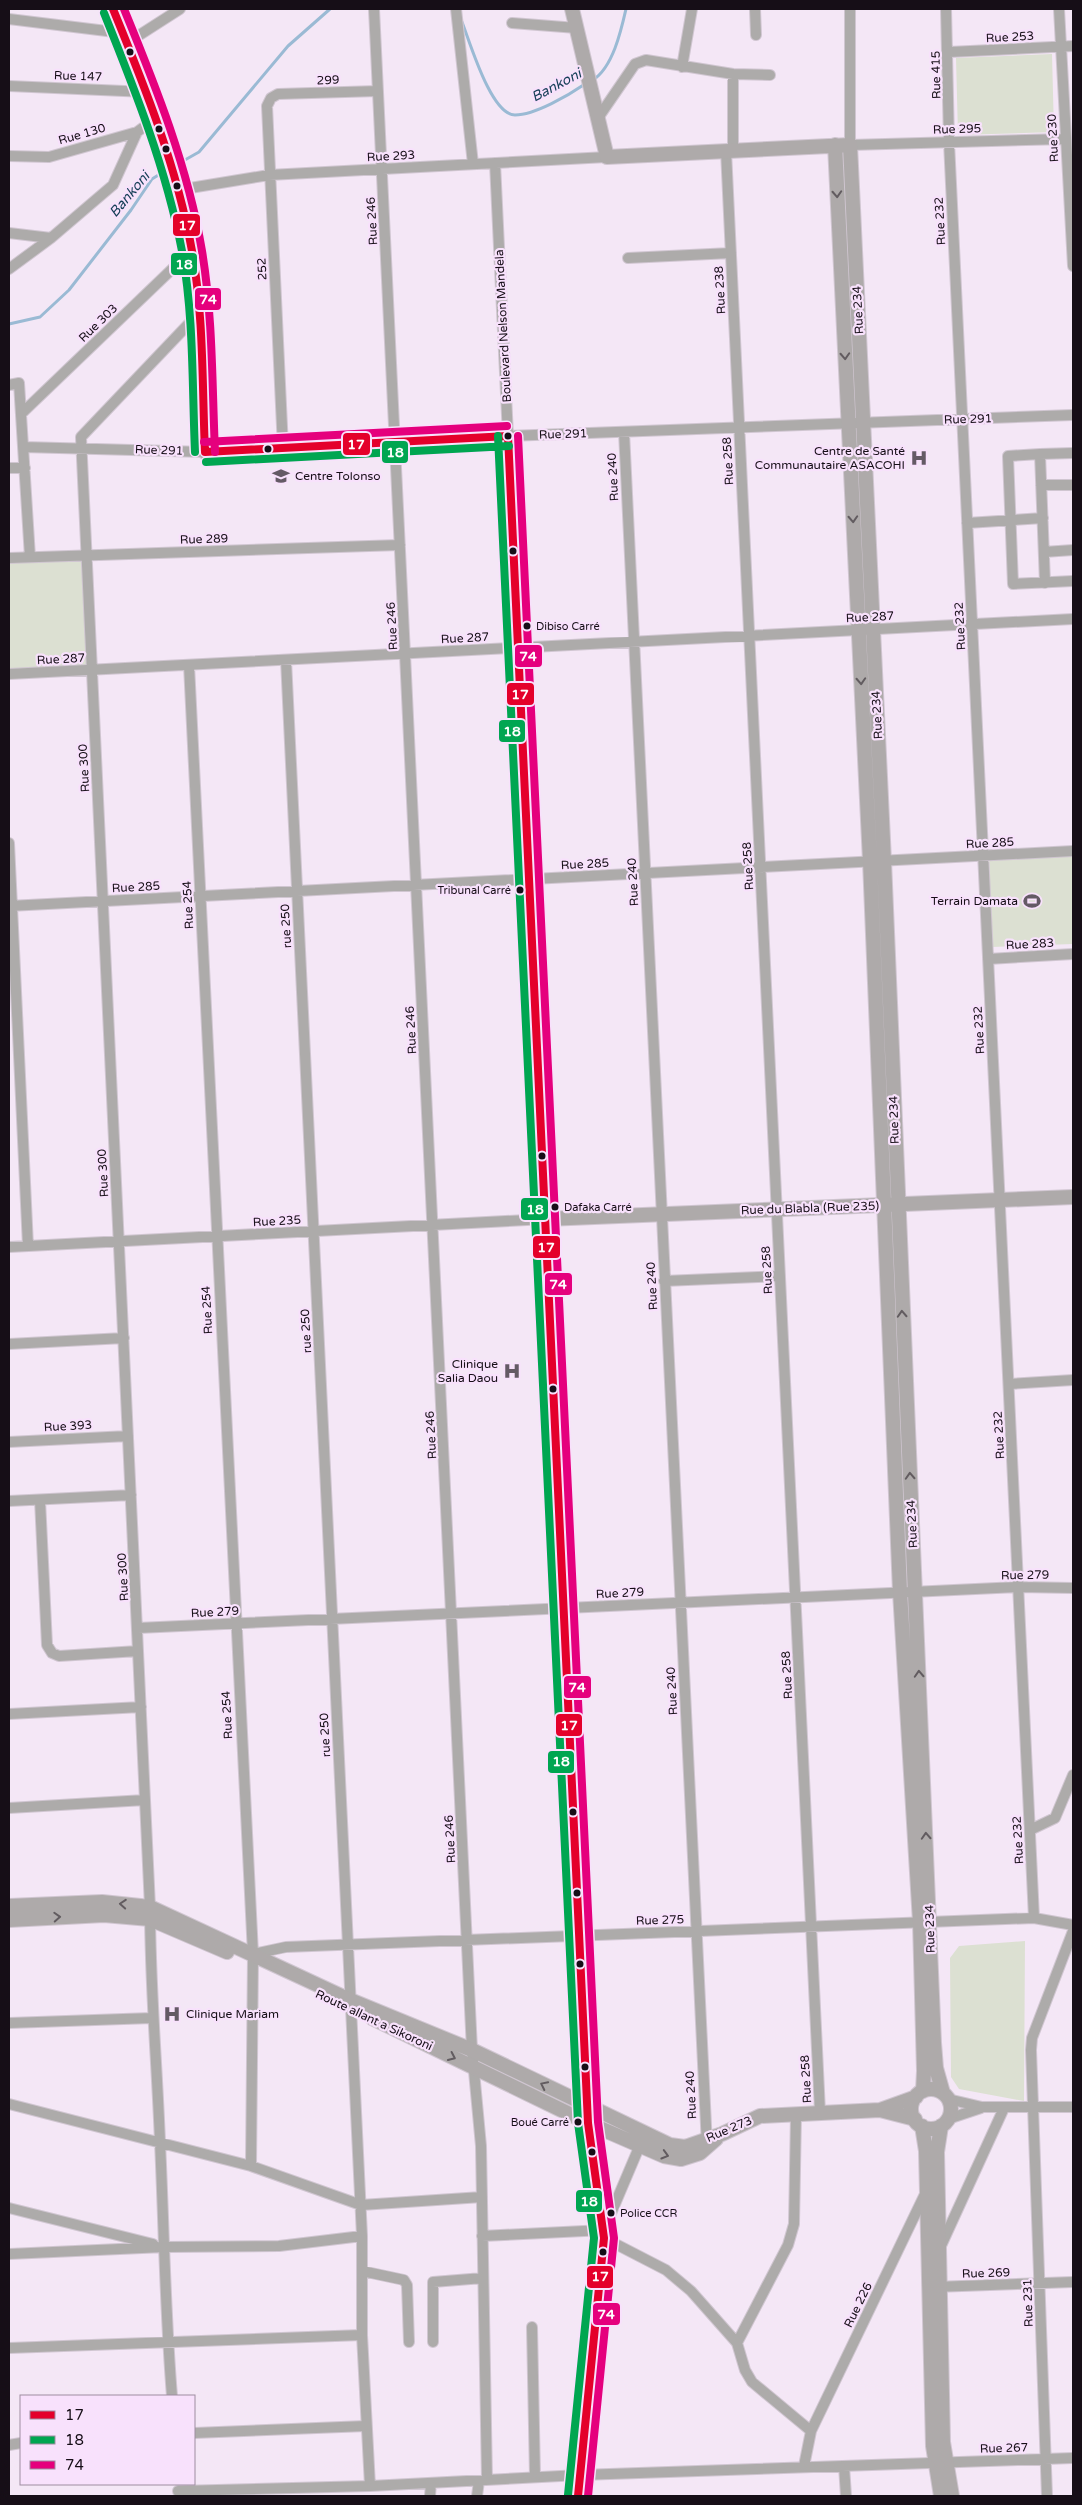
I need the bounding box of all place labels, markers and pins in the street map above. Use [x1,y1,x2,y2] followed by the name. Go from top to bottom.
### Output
[125,47,135,57] unlabelled marker
[154,124,164,134] unlabelled marker
[161,144,171,154] unlabelled marker
[172,181,182,191] unlabelled marker
[503,431,513,441] unlabelled marker
[263,444,273,454] unlabelled marker
[755,444,905,472] place label: Centre de Santé Communautaire ASACOHI
[909,448,929,468] hospital icon: Centre de Santé Communautaire ASACOHI
[271,466,291,486] school or university icon: Centre Tolonso
[295,469,381,483] place label: Centre Tolonso
[508,546,518,556] unlabelled marker
[536,620,600,633] place label: Dibiso Carré
[522,621,532,631] marker: Dibiso Carré
[438,884,511,897] place label: Tribunal Carré
[515,885,525,895] marker: Tribunal Carré
[1022,891,1042,911] sports icon: Terrain Damata
[931,894,1018,908] place label: Terrain Damata
[537,1151,547,1161] unlabelled marker
[564,1201,632,1214] place label: Dafaka Carré
[550,1202,560,1212] marker: Dafaka Carré
[438,1357,498,1385] place label: Clinique Salia Daou
[502,1361,522,1381] hospital icon: Clinique Salia Daou
[548,1384,558,1394] unlabelled marker
[568,1807,578,1817] unlabelled marker
[572,1888,582,1898] unlabelled marker
[575,1959,585,1969] unlabelled marker
[162,2004,182,2024] hospital icon: Clinique Mariam
[186,2007,279,2021] place label: Clinique Mariam
[580,2062,590,2072] unlabelled marker
[511,2116,569,2129] place label: Boué Carré
[573,2117,583,2127] marker: Boué Carré
[587,2147,597,2157] unlabelled marker
[620,2207,677,2220] place label: Police CCR
[606,2208,616,2218] marker: Police CCR
[598,2247,608,2257] unlabelled marker

